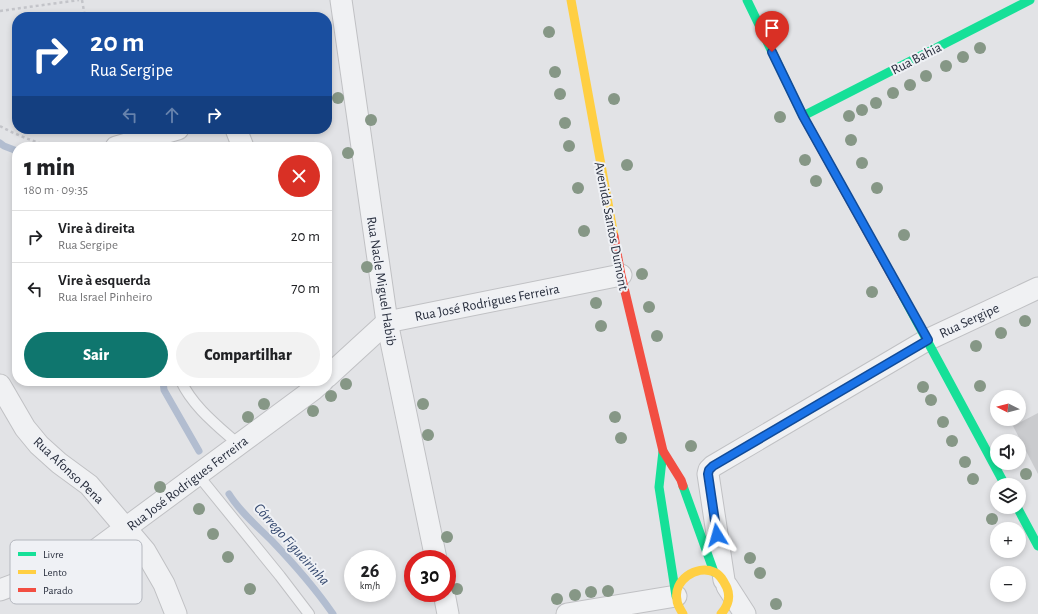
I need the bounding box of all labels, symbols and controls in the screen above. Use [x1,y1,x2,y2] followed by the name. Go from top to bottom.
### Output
[755,11,789,52] pin
[761,17,783,39] icon: arrive
[24,28,76,80] icon: right
[90,29,145,57] text: 20 m
[889,40,944,78] street label: Rua Bahia
[90,62,173,80] text: Rua Sergipe
[119,104,141,126] icon: left
[161,104,183,126] icon: ahead
[203,104,225,126] icon: right
[278,155,320,197] button: close
[24,156,75,180] text: 1 min
[592,161,630,292] street label: Avenida Santos Dumont
[24,184,88,197] text: 180 m · 09:35
[364,215,398,347] street label: Rua Nacle Miguel Habib
[58,221,135,236] text: Vire à direita
[24,226,46,248] icon: right
[291,229,320,244] text: 20 m
[58,239,118,252] text: Rua Sergipe
[58,273,151,288] text: Vire à esquerda
[24,278,46,300] icon: left
[291,281,320,296] text: 70 m
[414,282,561,324] street label: Rua José Rodrigues Ferreira
[58,291,152,304] text: Rua Israel Pinheiro
[937,301,1002,341] street label: Rua Sergipe
[24,332,168,378] button: Sair
[176,332,320,378] button: Compartilhar
[990,390,1026,426] north arrow
[990,390,1026,602] map controls
[125,434,251,534] street label: Rua José Rodrigues Ferreira
[990,434,1026,470] button: sound
[30,435,107,507] street label: Rua Afonso Pena
[990,478,1026,514] button: layers
[251,500,332,588] water label: Córrego Figueirinha
[696,514,738,556] position arrow
[990,522,1026,558] button: +
[10,540,142,604] legend
[43,549,64,560] text: Livre
[404,550,456,602] speed limit sign: 30
[360,561,380,581] text: 26
[990,566,1026,602] button: −
[43,567,67,578] text: Lento
[360,581,380,591] text: km/h
[43,585,73,596] text: Parado

